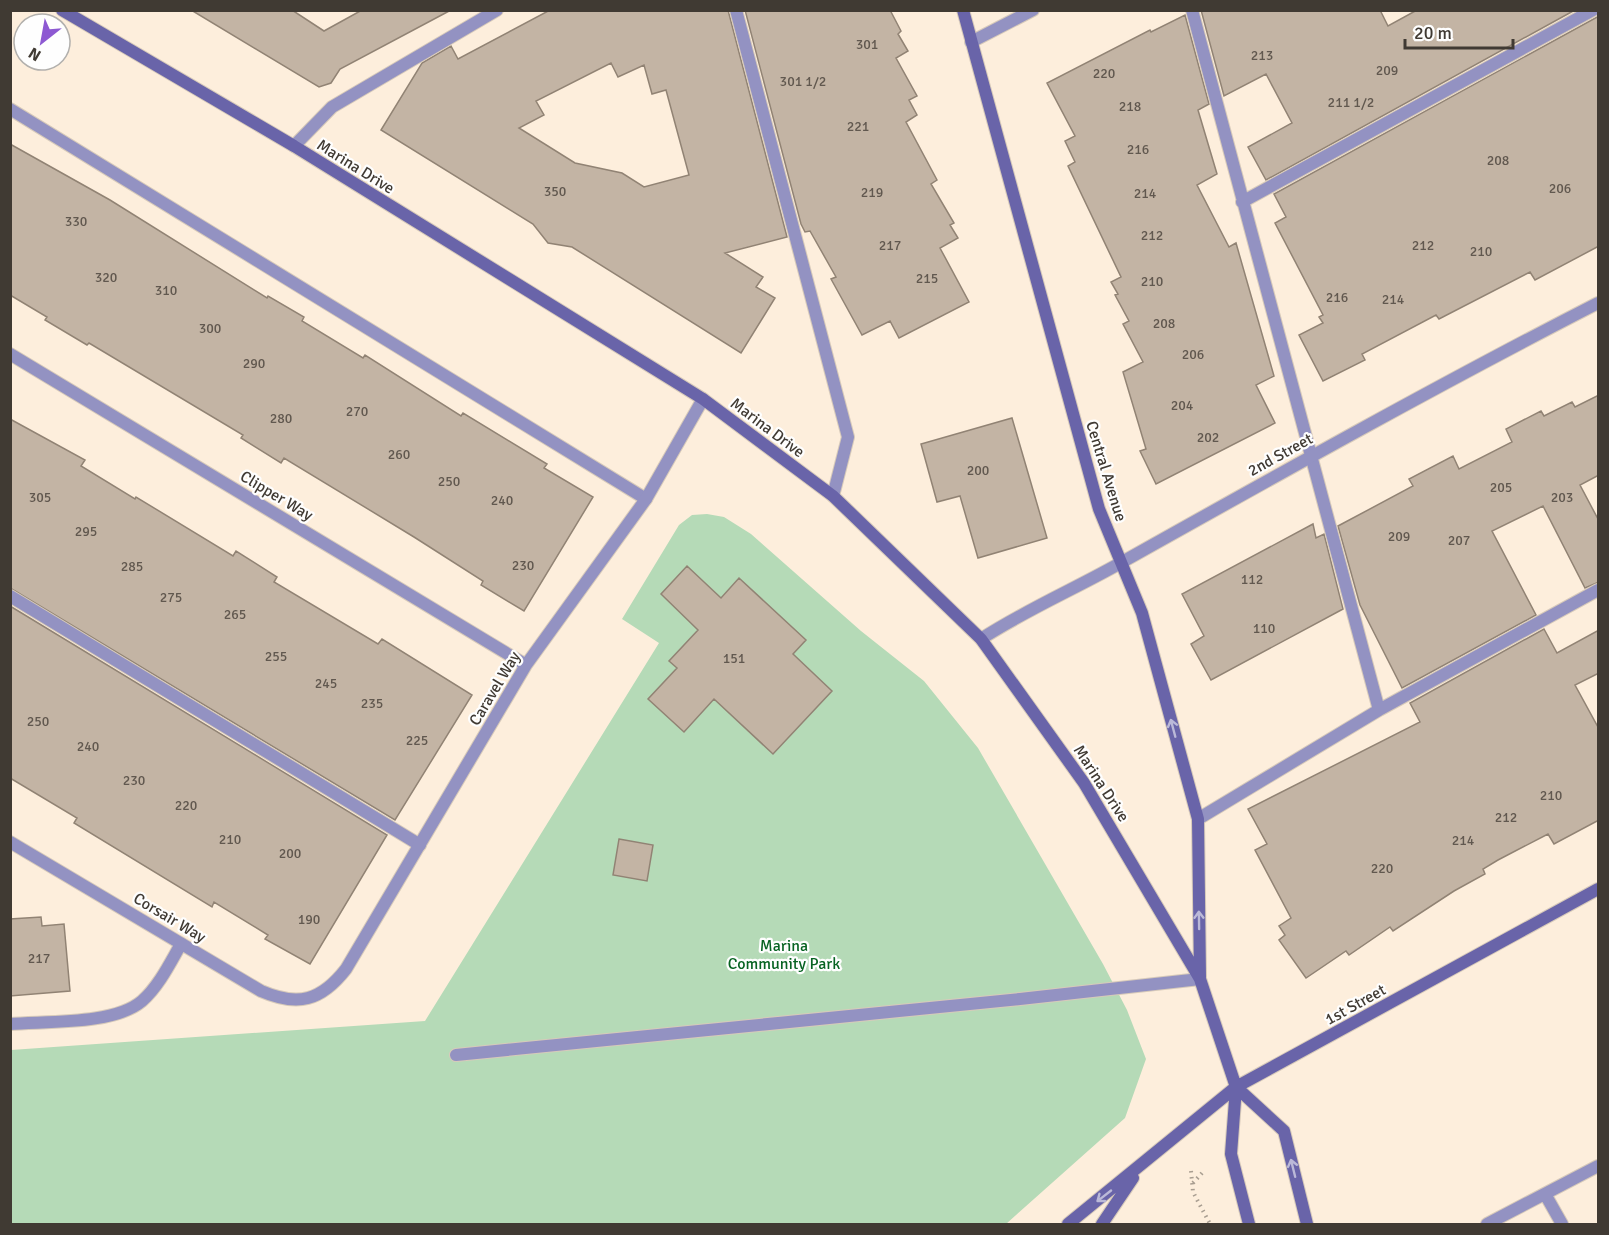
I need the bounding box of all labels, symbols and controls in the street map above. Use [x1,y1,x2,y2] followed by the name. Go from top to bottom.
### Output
[12,12,72,72] north arrow
[1405,12,1513,50] scale bar
[1414,22,1452,44] text: 20 m
[856,36,878,53] house number: 301
[25,43,45,65] text: N
[1251,47,1273,64] house number: 213
[1376,62,1398,79] house number: 209
[1093,65,1115,82] house number: 220
[780,73,826,90] house number: 301 1/2
[1328,94,1374,111] house number: 211 1/2
[1119,98,1141,115] house number: 218
[847,118,869,135] house number: 221
[313,135,398,199] street label: Marina Drive
[1127,141,1149,158] house number: 216
[1487,152,1509,169] house number: 208
[1549,180,1571,197] house number: 206
[544,183,566,200] house number: 350
[861,184,883,201] house number: 219
[1134,185,1157,202] house number: 214
[65,213,87,230] house number: 330
[1141,227,1163,244] house number: 212
[879,237,901,254] house number: 217
[1412,237,1434,254] house number: 212
[1470,243,1492,260] house number: 210
[95,269,117,286] house number: 320
[916,270,938,287] house number: 215
[1141,273,1163,290] house number: 210
[155,282,177,299] house number: 310
[1326,289,1348,306] house number: 216
[1382,291,1405,308] house number: 214
[1153,315,1175,332] house number: 208
[199,320,221,337] house number: 300
[1182,346,1204,363] house number: 206
[243,355,265,372] house number: 290
[726,393,808,462] street label: Marina Drive
[1171,397,1194,414] house number: 204
[346,403,368,420] house number: 270
[270,410,292,427] house number: 280
[1081,419,1131,524] street label: Central Avenue
[1197,429,1219,446] house number: 202
[1245,429,1317,481] street label: 2nd Street
[388,446,410,463] house number: 260
[967,462,989,479] house number: 200
[236,466,317,526] street label: Clipper Way
[438,473,460,490] house number: 250
[1490,479,1512,496] house number: 205
[29,489,51,506] house number: 305
[1551,489,1573,506] house number: 203
[491,492,513,509] house number: 240
[75,523,97,540] house number: 295
[1388,528,1410,545] house number: 209
[1448,532,1470,549] house number: 207
[512,557,534,574] house number: 230
[121,558,143,575] house number: 285
[1241,571,1263,588] house number: 112
[160,589,182,606] house number: 275
[224,606,246,623] house number: 265
[1253,620,1275,637] house number: 110
[465,647,525,729] street label: Caravel Way
[265,648,287,665] house number: 255
[723,650,745,667] house number: 151
[315,675,337,692] house number: 245
[361,695,383,712] house number: 235
[27,713,49,730] house number: 250
[1167,719,1179,738] one-way arrow
[406,732,428,749] house number: 225
[77,738,99,755] house number: 240
[1069,741,1133,826] street label: Marina Drive
[123,772,145,789] house number: 230
[1540,787,1562,804] house number: 210
[175,797,197,814] house number: 220
[1495,809,1517,826] house number: 212
[219,831,241,848] house number: 210
[1452,832,1475,849] house number: 214
[279,845,301,862] house number: 200
[1371,860,1393,877] house number: 220
[130,888,210,948] street label: Corsair Way
[298,911,320,928] house number: 190
[1193,911,1205,931] one-way arrow
[728,936,840,974] park label: Marina Community Park
[28,950,50,967] house number: 217
[1322,980,1390,1030] street label: 1st Street
[1287,1158,1299,1177] one-way arrow
[1096,1189,1112,1202] one-way arrow

